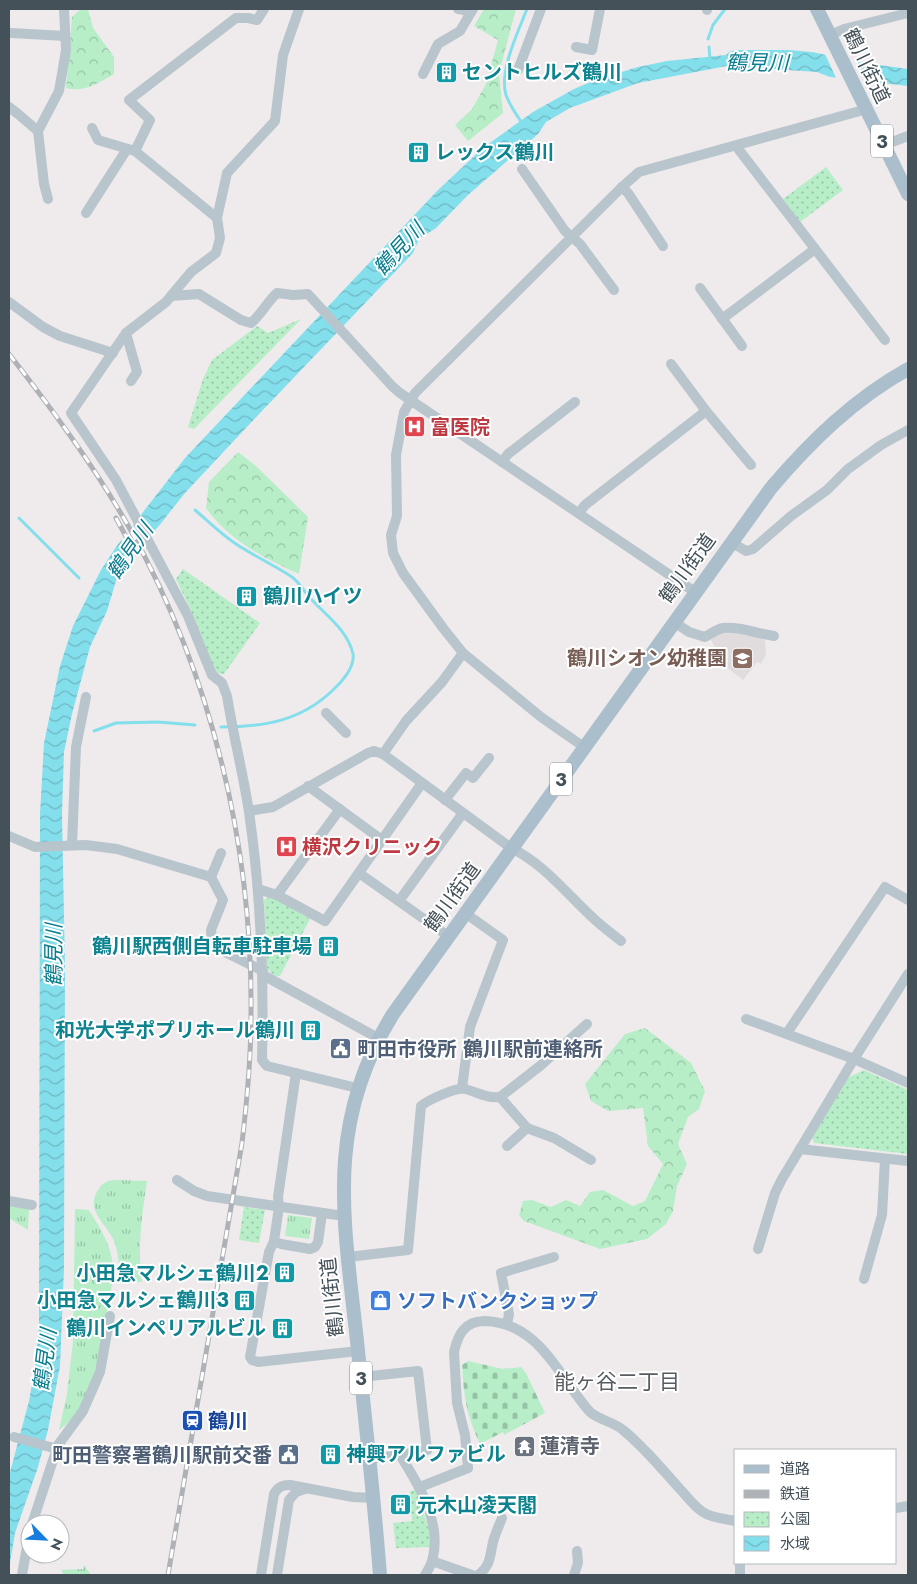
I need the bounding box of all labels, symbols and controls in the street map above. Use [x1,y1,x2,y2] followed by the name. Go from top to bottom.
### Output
[836,24,897,109] street label: 鶴川街道
[725,47,791,79] water label: 鶴見川
[462,58,622,87] place label: セントヒルズ鶴川
[434,60,458,84] building icon: セントヒルズ鶴川
[871,124,893,158] road number: 3
[435,138,554,167] place label: レックス鶴川
[407,140,431,164] building icon: レックス鶴川
[367,214,433,282] water label: 鶴見川
[430,413,490,442] place label: 富医院
[402,415,426,439] hospital icon: 富医院
[100,515,162,585] water label: 鶴見川
[652,527,723,609] street label: 鶴川街道
[263,582,363,611] place label: 鶴川ハイツ
[235,584,259,608] building icon: 鶴川ハイツ
[567,644,727,673] place label: 鶴川シオン幼稚園
[731,646,755,670] school or university icon: 鶴川シオン幼稚園
[550,762,572,796] road number: 3
[302,833,442,862] place label: 横沢クリニック
[274,835,298,859] hospital icon: 横沢クリニック
[417,856,488,938] street label: 鶴川街道
[39,922,69,987] water label: 鶴見川
[92,932,312,961] place label: 鶴川駅西側自転車駐車場
[316,934,340,958] building icon: 鶴川駅西側自転車駐車場
[55,1016,295,1045] place label: 和光大学ポプリホール鶴川
[299,1018,323,1042] building icon: 和光大学ポプリホール鶴川
[357,1035,603,1064] place label: 町田市役所 鶴川駅前連絡所
[329,1037,353,1061] public building icon: 町田市役所 鶴川駅前連絡所
[314,1256,351,1338] street label: 鶴川街道
[76,1259,269,1288] place label: 小田急マルシェ鶴川2
[273,1261,297,1285] building icon: 小田急マルシェ鶴川2
[37,1286,229,1315] place label: 小田急マルシェ鶴川3
[397,1287,598,1316] place label: ソフトバンクショップ
[233,1288,257,1312] building icon: 小田急マルシェ鶴川3
[369,1289,393,1313] shop icon: ソフトバンクショップ
[66,1314,266,1343] place label: 鶴川インペリアルビル
[270,1316,294,1340] building icon: 鶴川インペリアルビル
[26,1325,64,1393] water label: 鶴見川
[350,1362,372,1395] road number: 3
[554,1367,680,1397] district label: 能ヶ谷二丁目
[208,1407,248,1436] place label: 鶴川
[180,1409,204,1433] station icon: 鶴川
[540,1432,600,1461] place label: 蓮清寺
[512,1434,536,1458] temple icon: 蓮清寺
[346,1440,506,1469] place label: 神興アルファビル
[52,1441,272,1470] place label: 町田警察署鶴川駅前交番
[318,1442,342,1466] building icon: 神興アルファビル
[276,1443,300,1467] public building icon: 町田警察署鶴川駅前交番
[734,1449,897,1564] legend
[780,1458,810,1480] text: 道路
[780,1483,810,1505] text: 鉄道
[417,1491,537,1520] place label: 元木山凌天閣
[389,1493,413,1517] building icon: 元木山凌天閣
[780,1508,810,1530] text: 公園
[20,1514,70,1564] north arrow
[780,1533,810,1555] text: 水域
[45,1535,68,1553] text: N

